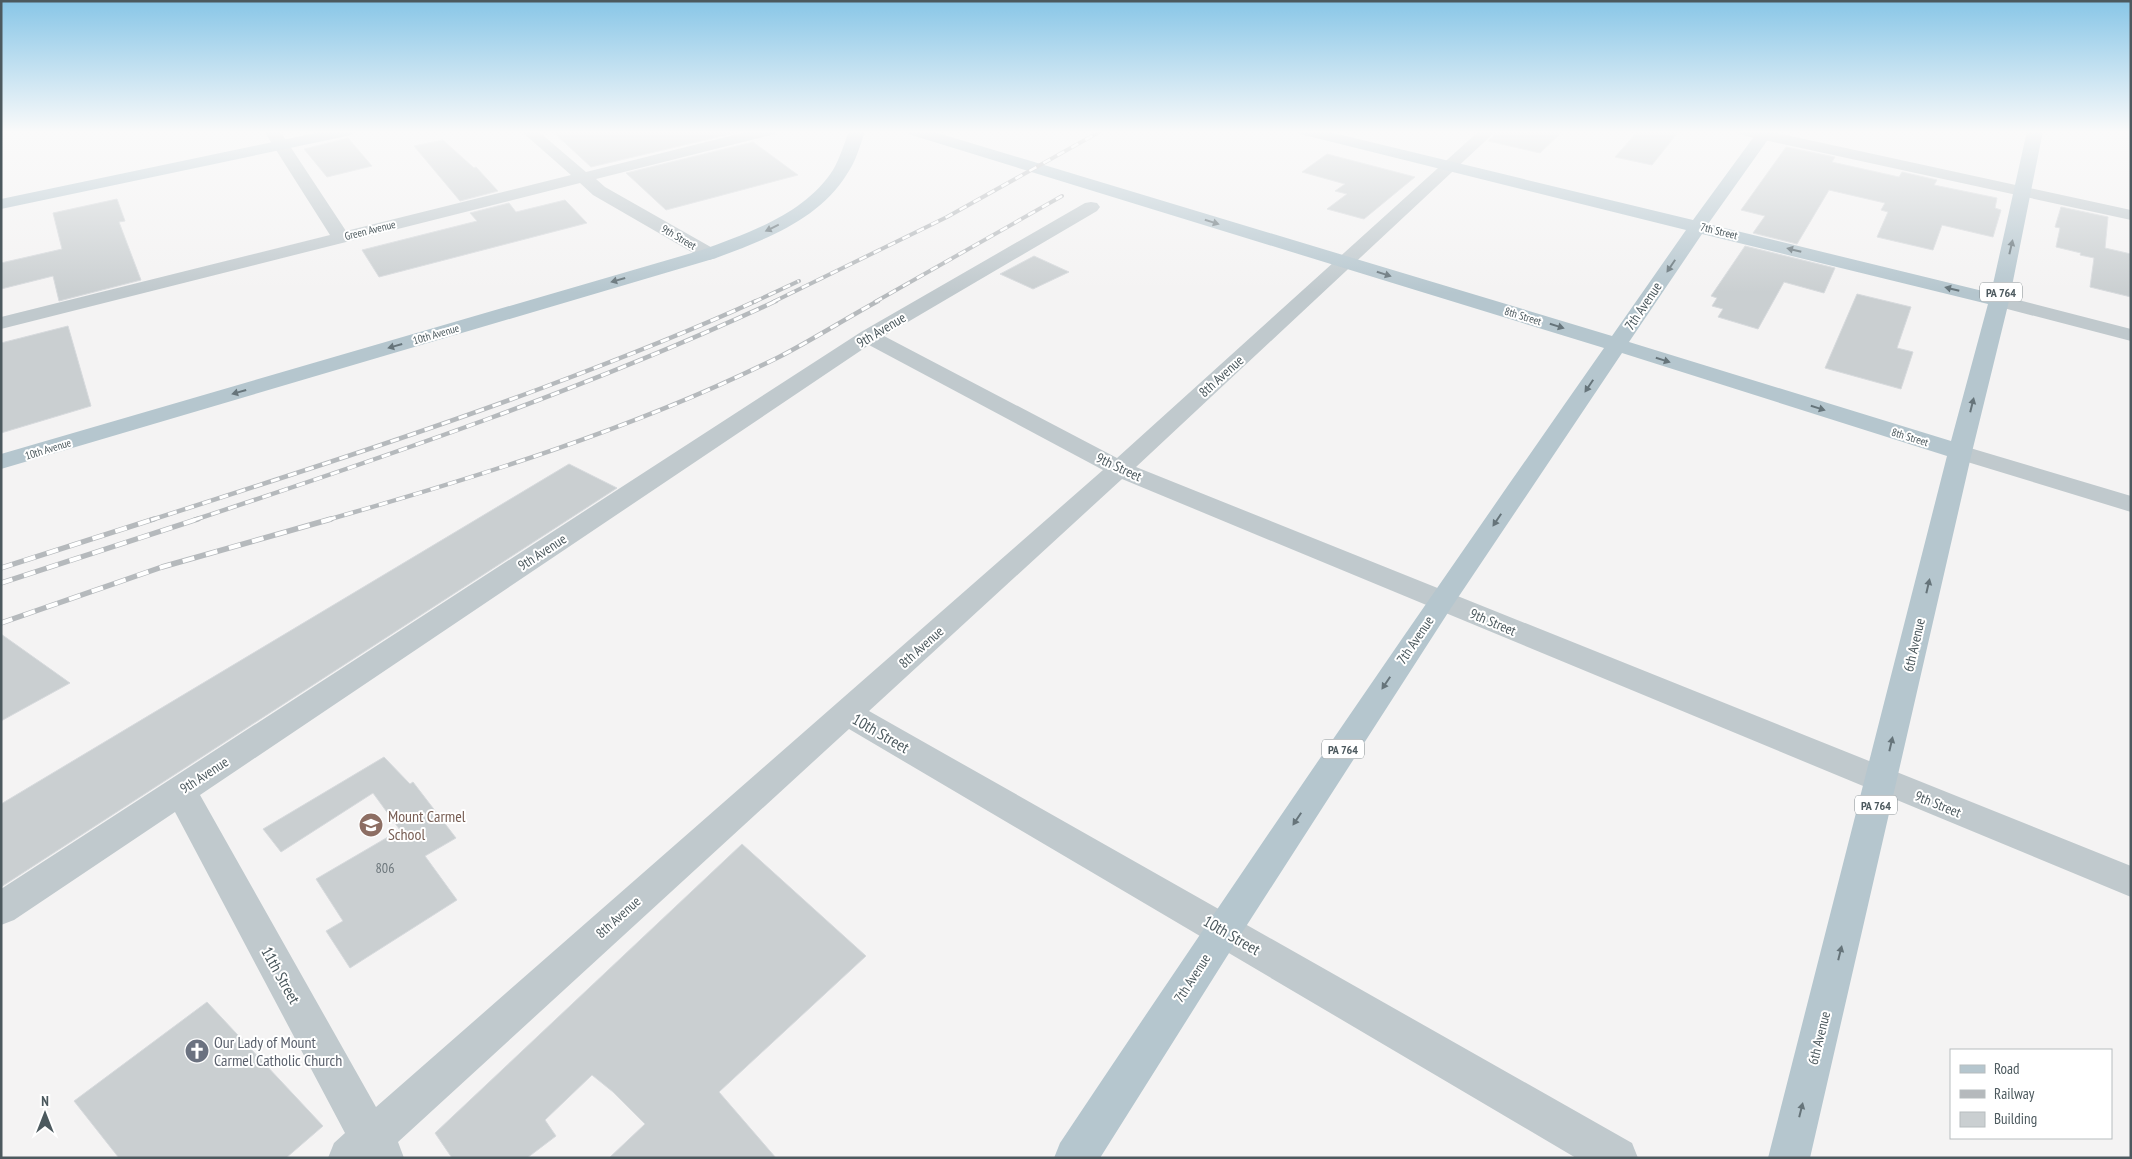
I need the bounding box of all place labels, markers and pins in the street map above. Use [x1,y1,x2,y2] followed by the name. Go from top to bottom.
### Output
[388,806,466,844] place label: Mount Carmel School
[358,812,384,838] school or university icon: Mount Carmel School
[214,1032,342,1070] place label: Our Lady of Mount Carmel Catholic Church
[184,1038,210,1064] church icon: Our Lady of Mount Carmel Catholic Church

